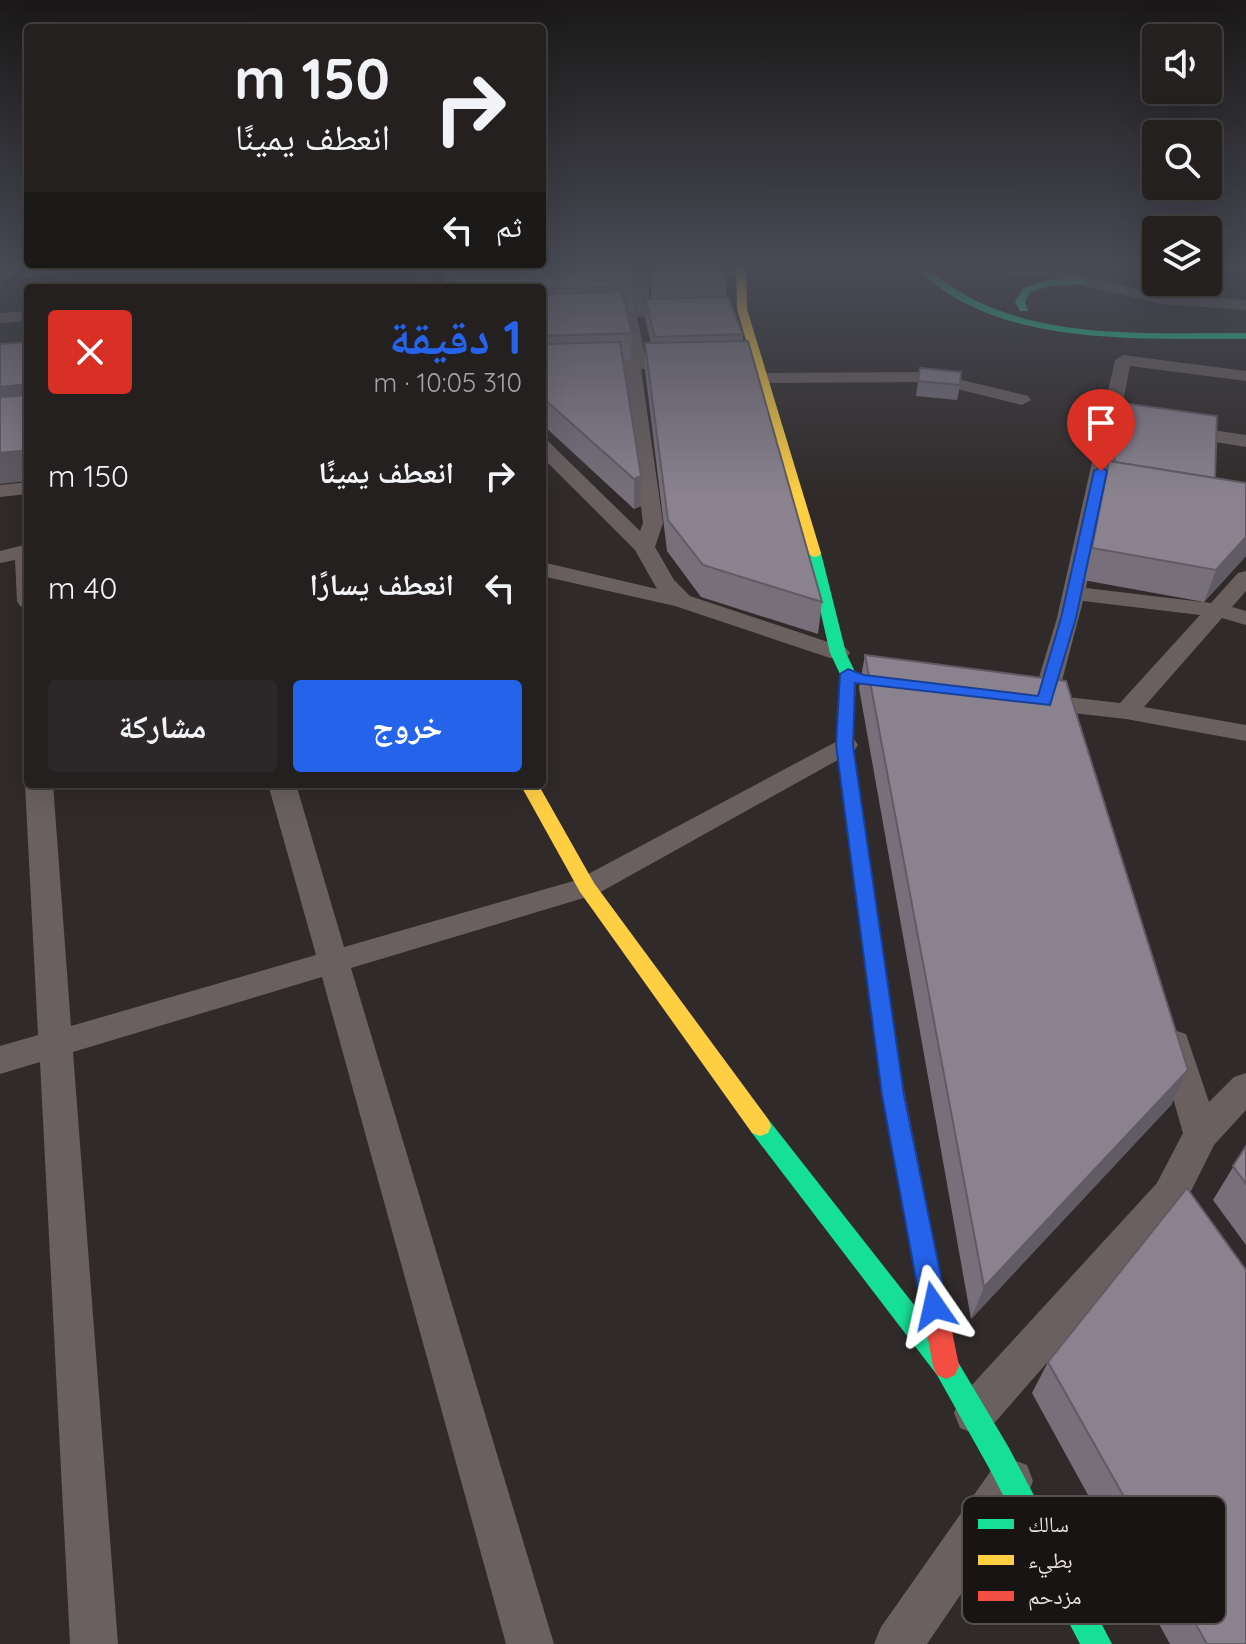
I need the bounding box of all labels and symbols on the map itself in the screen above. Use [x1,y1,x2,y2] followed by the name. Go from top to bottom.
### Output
[1067,389,1135,471] pin
[892,1264,976,1348] position arrow
[962,1496,1226,1624] legend
[1028,1510,1069,1538] text: سالك
[1028,1546,1073,1578] text: بطيء
[1028,1582,1082,1611] text: مزدحم

